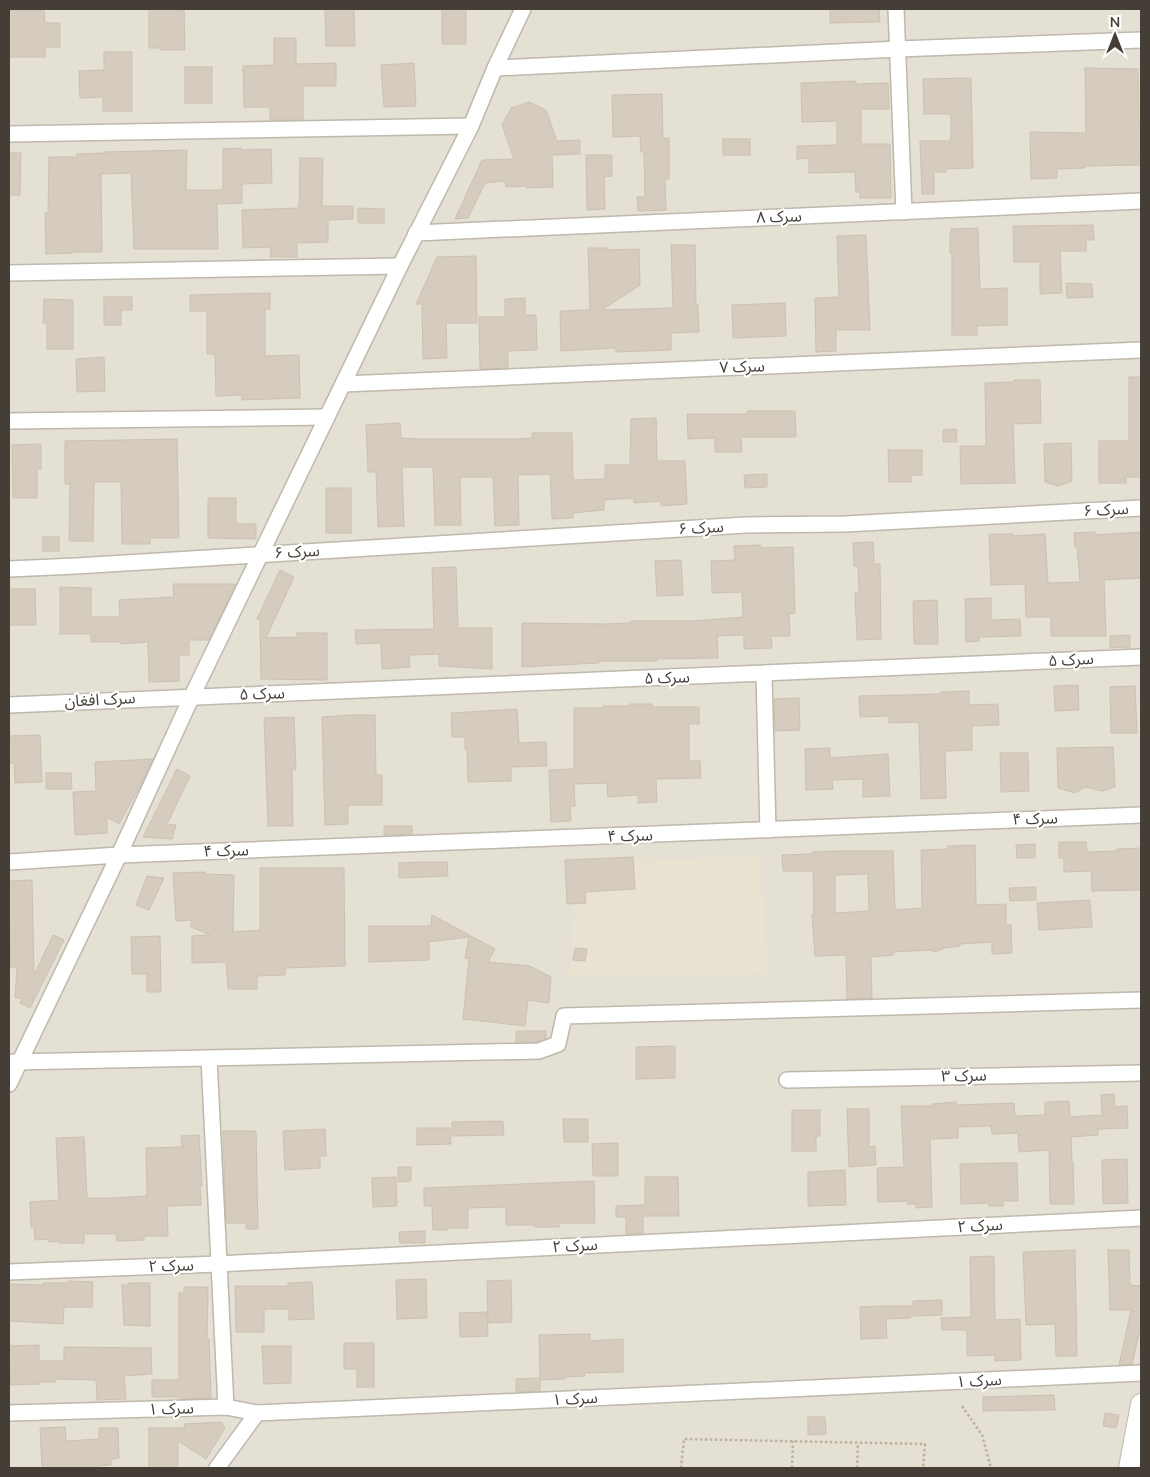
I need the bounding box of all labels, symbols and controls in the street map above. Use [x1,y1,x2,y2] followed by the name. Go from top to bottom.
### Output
[1090,10,1140,60] north arrow
[1110,13,1120,32] text: N
[756,205,802,229] street label: سرک ۸
[719,355,765,379] street label: سرک ۷
[1083,498,1129,522] street label: سرک ۶
[678,516,724,540] street label: سرک ۶
[274,540,320,564] street label: سرک ۶
[1048,648,1094,672] street label: سرک ۵
[644,666,690,690] street label: سرک ۵
[239,682,285,706] street label: سرک ۵
[64,687,136,713] street label: سرک افغان
[1012,807,1058,831] street label: سرک ۴
[607,824,653,848] street label: سرک ۴
[203,839,249,863] street label: سرک ۴
[941,1065,987,1087] street label: سرک ۳
[957,1214,1003,1238] street label: سرک ۲
[552,1234,598,1258] street label: سرک ۲
[148,1254,194,1278] street label: سرک ۲
[956,1369,1002,1393] street label: سرک ۱
[552,1387,598,1411] street label: سرک ۱
[148,1397,194,1421] street label: سرک ۱

